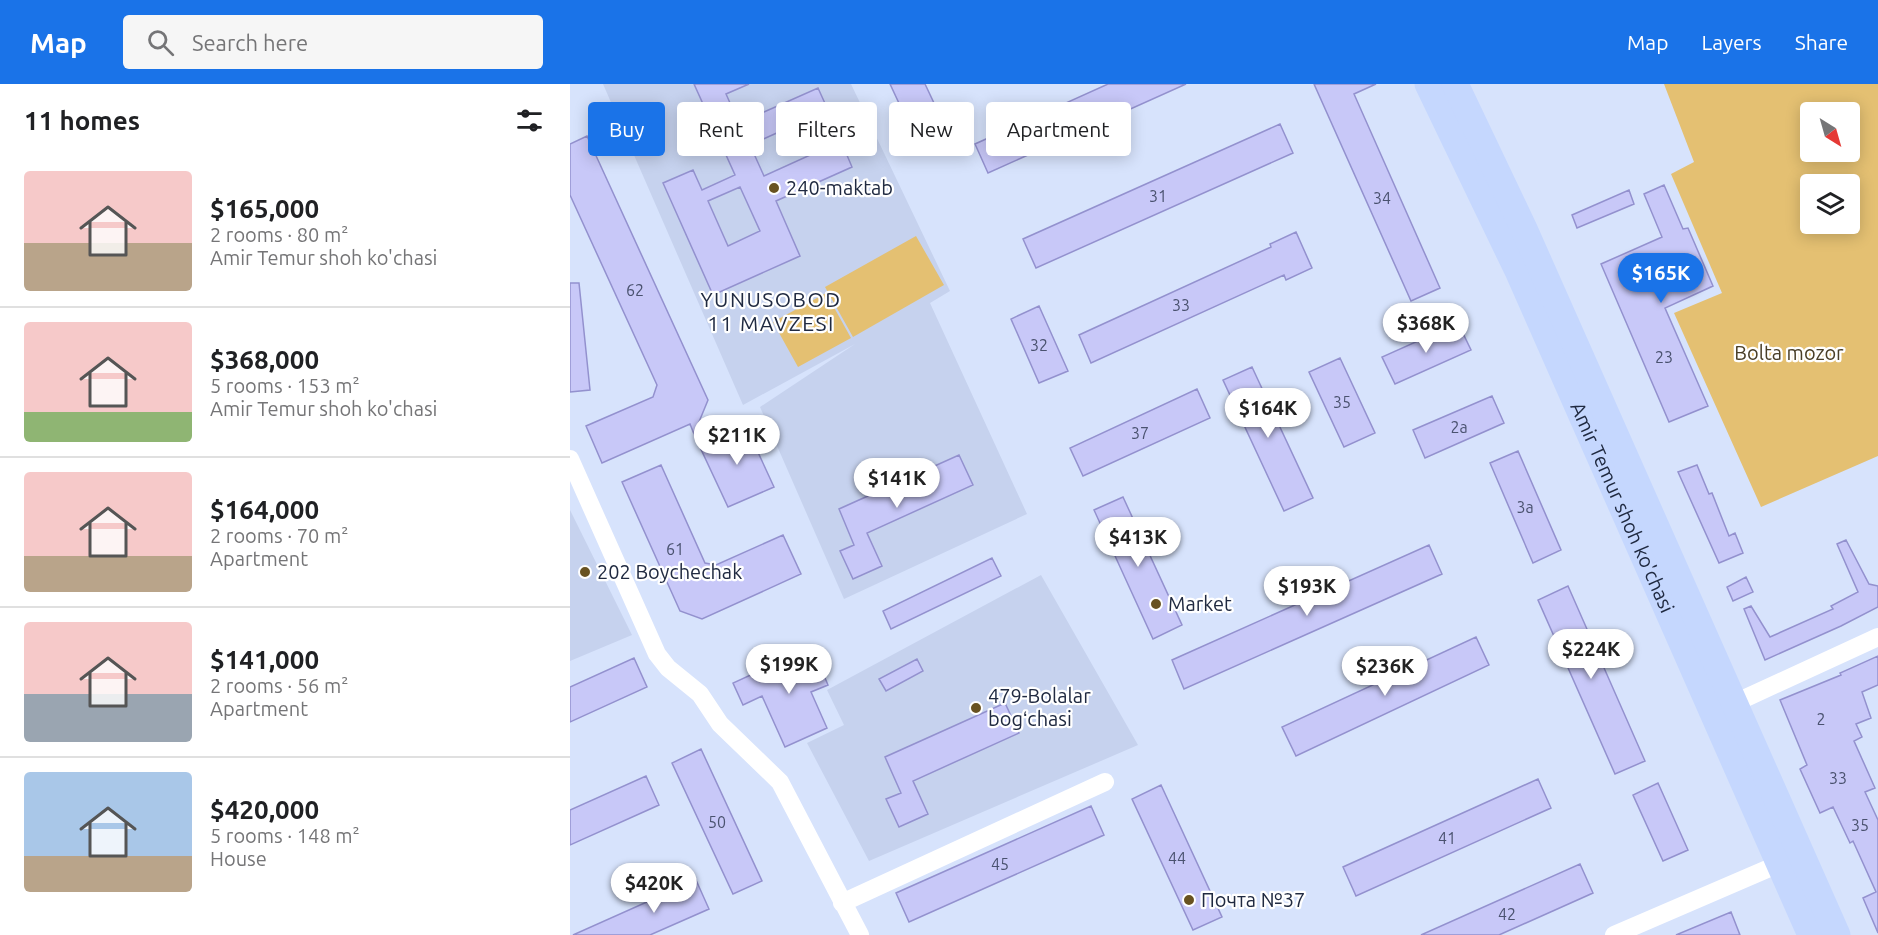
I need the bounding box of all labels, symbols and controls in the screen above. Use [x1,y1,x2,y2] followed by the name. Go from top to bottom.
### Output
[123,15,543,69] search box
[144,26,177,59] icon: search
[30,27,87,58] text: Map
[192,30,308,55] text: Search here
[1627,30,1668,54] text: Map
[1701,30,1762,54] text: Layers
[1795,30,1848,54] text: Share
[588,102,665,156] chip: Buy
[677,102,764,156] chip: Rent
[776,102,877,156] chip: Filters
[889,102,974,156] chip: New
[986,102,1131,156] chip: Apartment
[1800,102,1860,162] north arrow
[1800,102,1860,234] map controls
[513,104,546,137] icon: filters
[24,106,140,135] text: 11 homes
[1800,174,1860,234] button: layers
[786,176,893,199] place label: 240-maktab
[767,181,781,195] marker: 240-maktab
[1149,187,1167,205] house number: 31
[1373,189,1391,207] house number: 34
[210,194,319,223] text: $165,000
[72,195,144,267] icon: home
[210,223,348,246] text: 2 rooms · 80 m²
[210,246,437,269] text: Amir Temur shoh ko'chasi
[1619,253,1703,304] pin: $165K
[1632,261,1690,284] text: $165K
[626,281,644,299] house number: 62
[700,287,842,335] district label: YUNUSOBOD 11 MAVZESI
[1172,296,1190,314] house number: 33
[1384,303,1468,354] pin: $368K
[1397,311,1455,334] text: $368K
[1030,336,1048,354] house number: 32
[1734,341,1844,364] park label: Bolta mozor
[210,345,319,374] text: $368,000
[72,346,144,418] icon: home
[1655,348,1673,366] house number: 23
[210,374,360,397] text: 5 rooms · 153 m²
[1226,388,1310,439] pin: $164K
[1333,393,1351,411] house number: 35
[1239,396,1297,419] text: $164K
[210,397,437,420] text: Amir Temur shoh ko'chasi
[1566,398,1679,616] street label: Amir Temur shoh ko'chasi
[695,415,779,466] pin: $211K
[1450,418,1468,436] house number: 2a
[708,423,766,446] text: $211K
[1131,424,1149,442] house number: 37
[855,458,939,509] pin: $141K
[868,466,926,489] text: $141K
[210,495,319,524] text: $164,000
[72,496,144,568] icon: home
[1516,498,1534,516] house number: 3а
[1096,517,1180,568] pin: $413K
[210,524,348,547] text: 2 rooms · 70 m²
[1109,525,1167,548] text: $413K
[666,540,684,558] house number: 61
[210,547,308,570] text: Apartment
[597,560,742,583] place label: 202 Boychechak
[578,565,592,579] marker: 202 Boychechak
[1265,566,1349,617] pin: $193K
[1278,574,1336,597] text: $193K
[1168,592,1232,615] place label: Market
[1149,597,1163,611] marker: Market
[1549,629,1633,680] pin: $224K
[1562,637,1620,660] text: $224K
[747,644,831,695] pin: $199K
[210,645,319,674] text: $141,000
[72,646,144,718] icon: home
[1343,646,1427,697] pin: $236K
[760,652,818,675] text: $199K
[1356,654,1414,677] text: $236K
[210,674,348,697] text: 2 rooms · 56 m²
[988,684,1091,730] place label: 479-Bolalar bogʻchasi
[210,697,308,720] text: Apartment
[969,701,983,715] marker: 479-Bolalar bogʻchasi
[1816,710,1826,728] house number: 2
[1829,769,1847,787] house number: 33
[210,795,319,824] text: $420,000
[72,796,144,868] icon: home
[708,813,726,831] house number: 50
[1851,816,1869,834] house number: 35
[210,824,360,847] text: 5 rooms · 148 m²
[1438,829,1456,847] house number: 41
[210,847,267,870] text: House
[1168,849,1186,867] house number: 44
[991,855,1009,873] house number: 45
[612,863,696,914] pin: $420K
[625,871,683,894] text: $420K
[1201,888,1305,911] place label: Почта №37
[1182,893,1196,907] marker: Почта №37
[1498,905,1516,923] house number: 42

